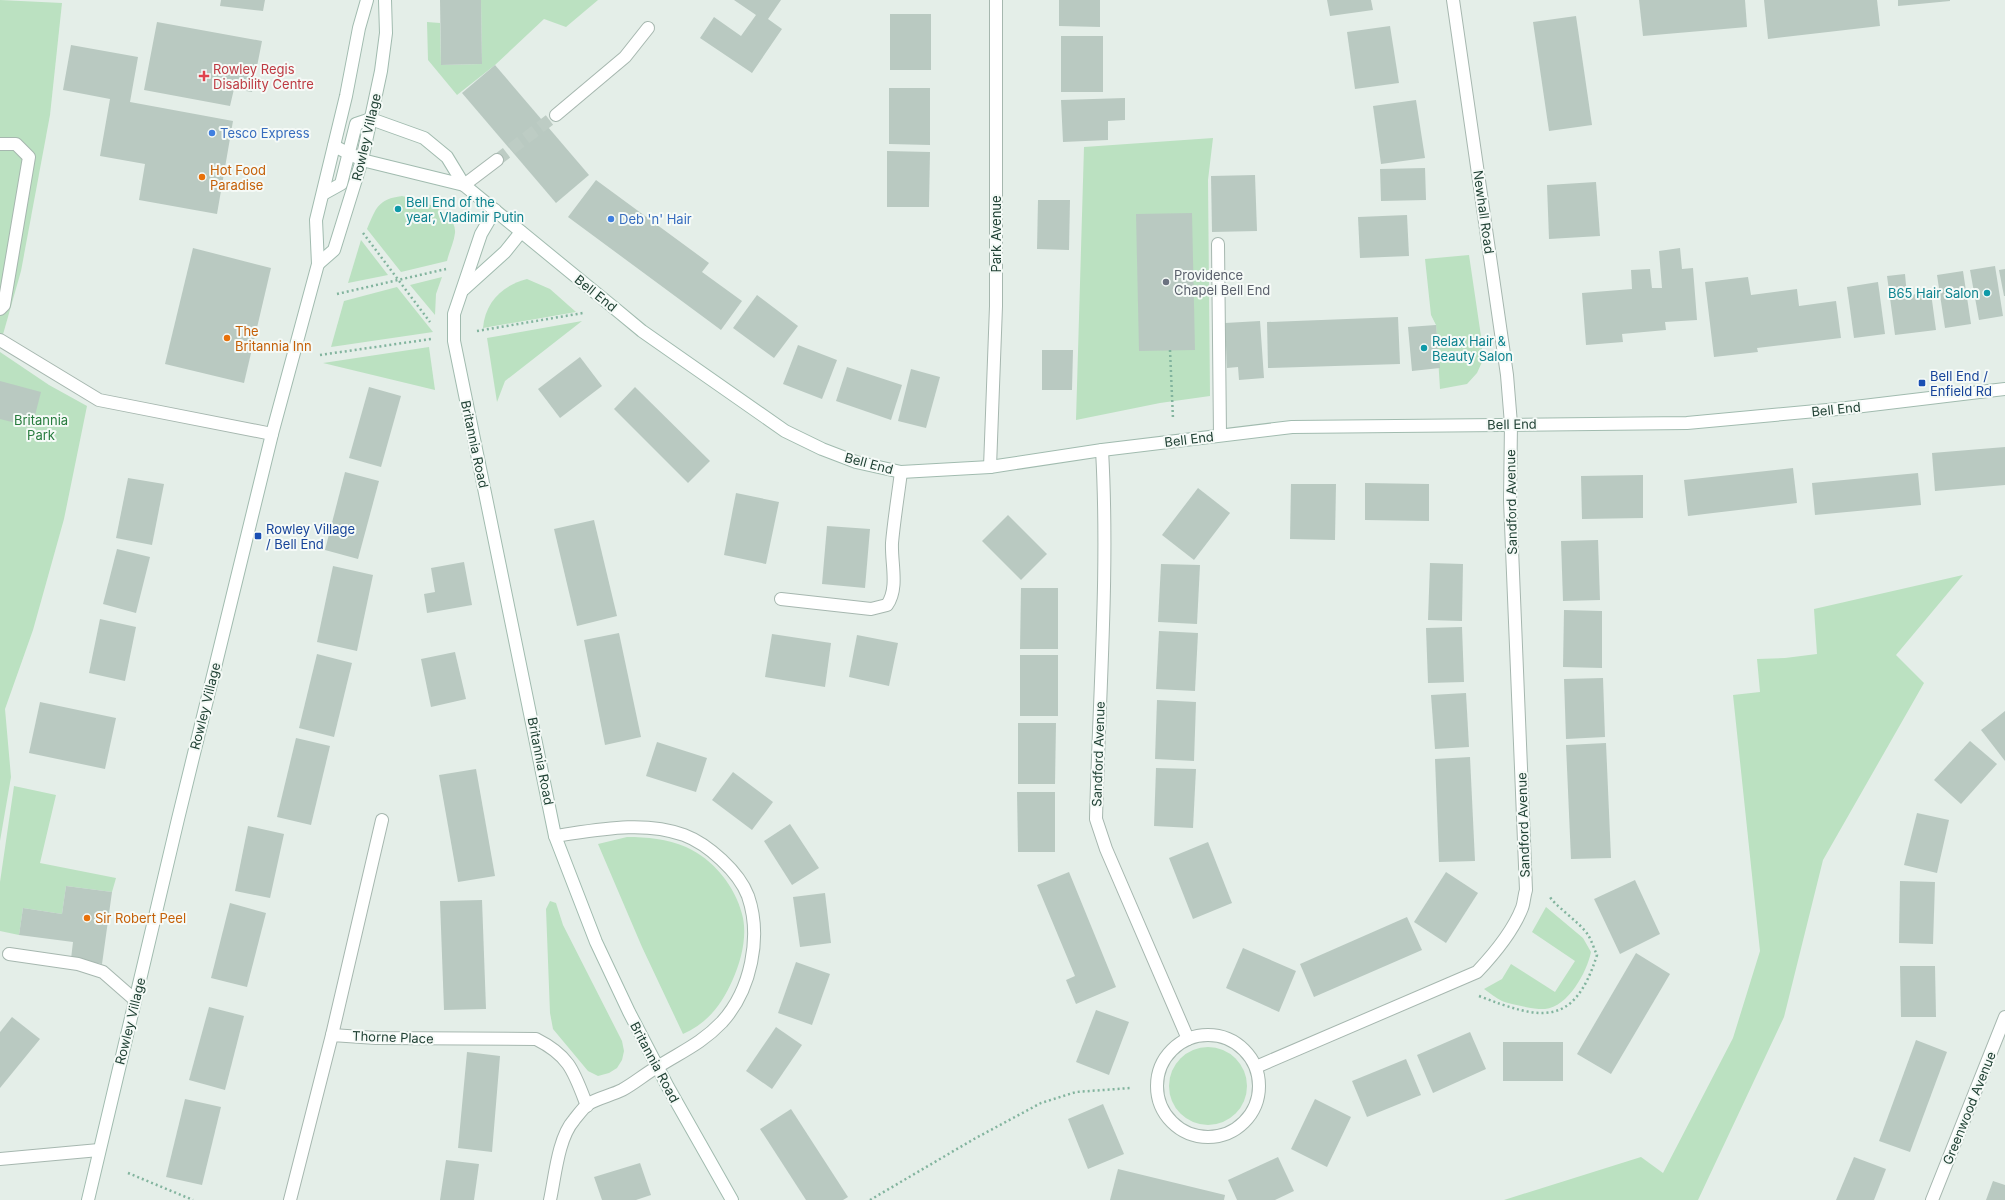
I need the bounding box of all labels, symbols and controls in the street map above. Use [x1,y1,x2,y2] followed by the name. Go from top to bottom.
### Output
[213,61,314,92] place label: Rowley Regis Disability Centre
[198,70,210,82] marker: Rowley Regis Disability Centre
[348,92,384,182] street label: Rowley Village
[220,125,310,141] place label: Tesco Express
[207,128,217,138] marker: Tesco Express
[210,162,266,193] place label: Hot Food Paradise
[1470,169,1498,255] street label: Newhall Road
[197,172,207,182] marker: Hot Food Paradise
[406,194,524,225] place label: Bell End of the year, Vladimir Putin
[988,195,1004,273] street label: Park Avenue
[393,204,403,214] marker: Bell End of the year, Vladimir Putin
[619,211,692,227] place label: Deb 'n' Hair
[606,214,616,224] marker: Deb 'n' Hair
[1174,267,1270,298] place label: Providence Chapel Bell End
[572,271,620,315] street label: Bell End
[1161,277,1171,287] marker: Providence Chapel Bell End
[1888,285,1979,301] place label: B65 Hair Salon
[1982,288,1992,298] marker: B65 Hair Salon
[235,323,312,354] place label: The Britannia Inn
[222,333,232,343] marker: The Britannia Inn
[1432,333,1513,364] place label: Relax Hair & Beauty Salon
[1419,343,1429,353] marker: Relax Hair & Beauty Salon
[1930,368,1992,399] place label: Bell End / Enfield Rd
[1917,378,1927,388] marker: Bell End / Enfield Rd
[1811,398,1861,420] street label: Bell End
[458,399,492,489] street label: Britannia Road
[14,412,68,443] park label: Britannia Park
[1487,416,1537,432] street label: Bell End
[1163,428,1215,450] street label: Bell End
[843,449,895,477] street label: Bell End
[1502,449,1520,555] street label: Sandford Avenue
[266,521,355,552] place label: Rowley Village / Bell End
[253,531,263,541] marker: Rowley Village / Bell End
[186,661,224,751] street label: Rowley Village
[1088,701,1108,807] street label: Sandford Avenue
[525,716,557,806] street label: Britannia Road
[1513,772,1533,878] street label: Sandford Avenue
[95,910,186,926] place label: Sir Robert Peel
[82,913,92,923] marker: Sir Robert Peel
[111,976,149,1066] street label: Rowley Village
[627,1019,683,1105] street label: Britannia Road
[352,1028,434,1046] street label: Thorne Place
[1939,1049,1999,1167] street label: Greenwood Avenue

